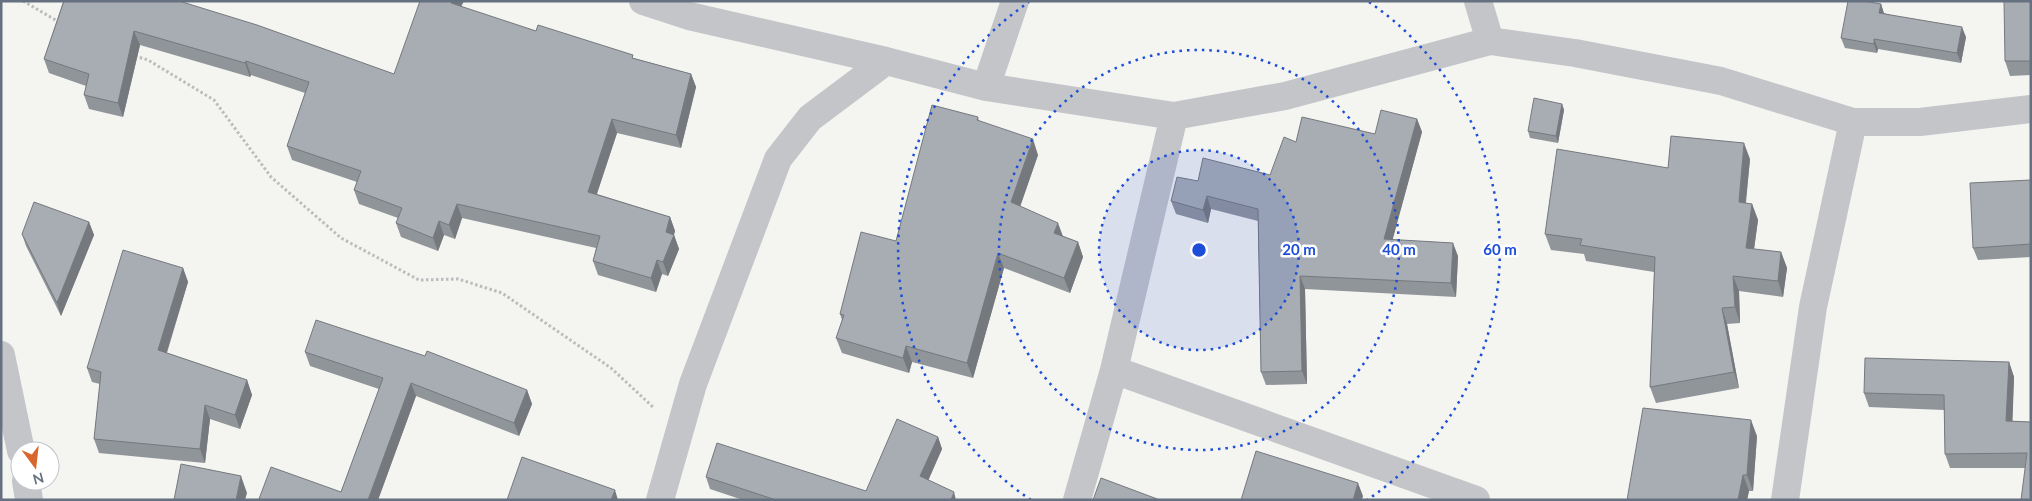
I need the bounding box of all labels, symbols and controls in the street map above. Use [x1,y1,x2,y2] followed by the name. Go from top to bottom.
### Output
[1282,240,1316,258] text: 20 m
[1382,240,1416,258] text: 40 m
[1483,240,1517,258] text: 60 m
[1190,241,1208,259] centre of rings
[10,441,60,491] north arrow
[31,469,46,489] text: N

